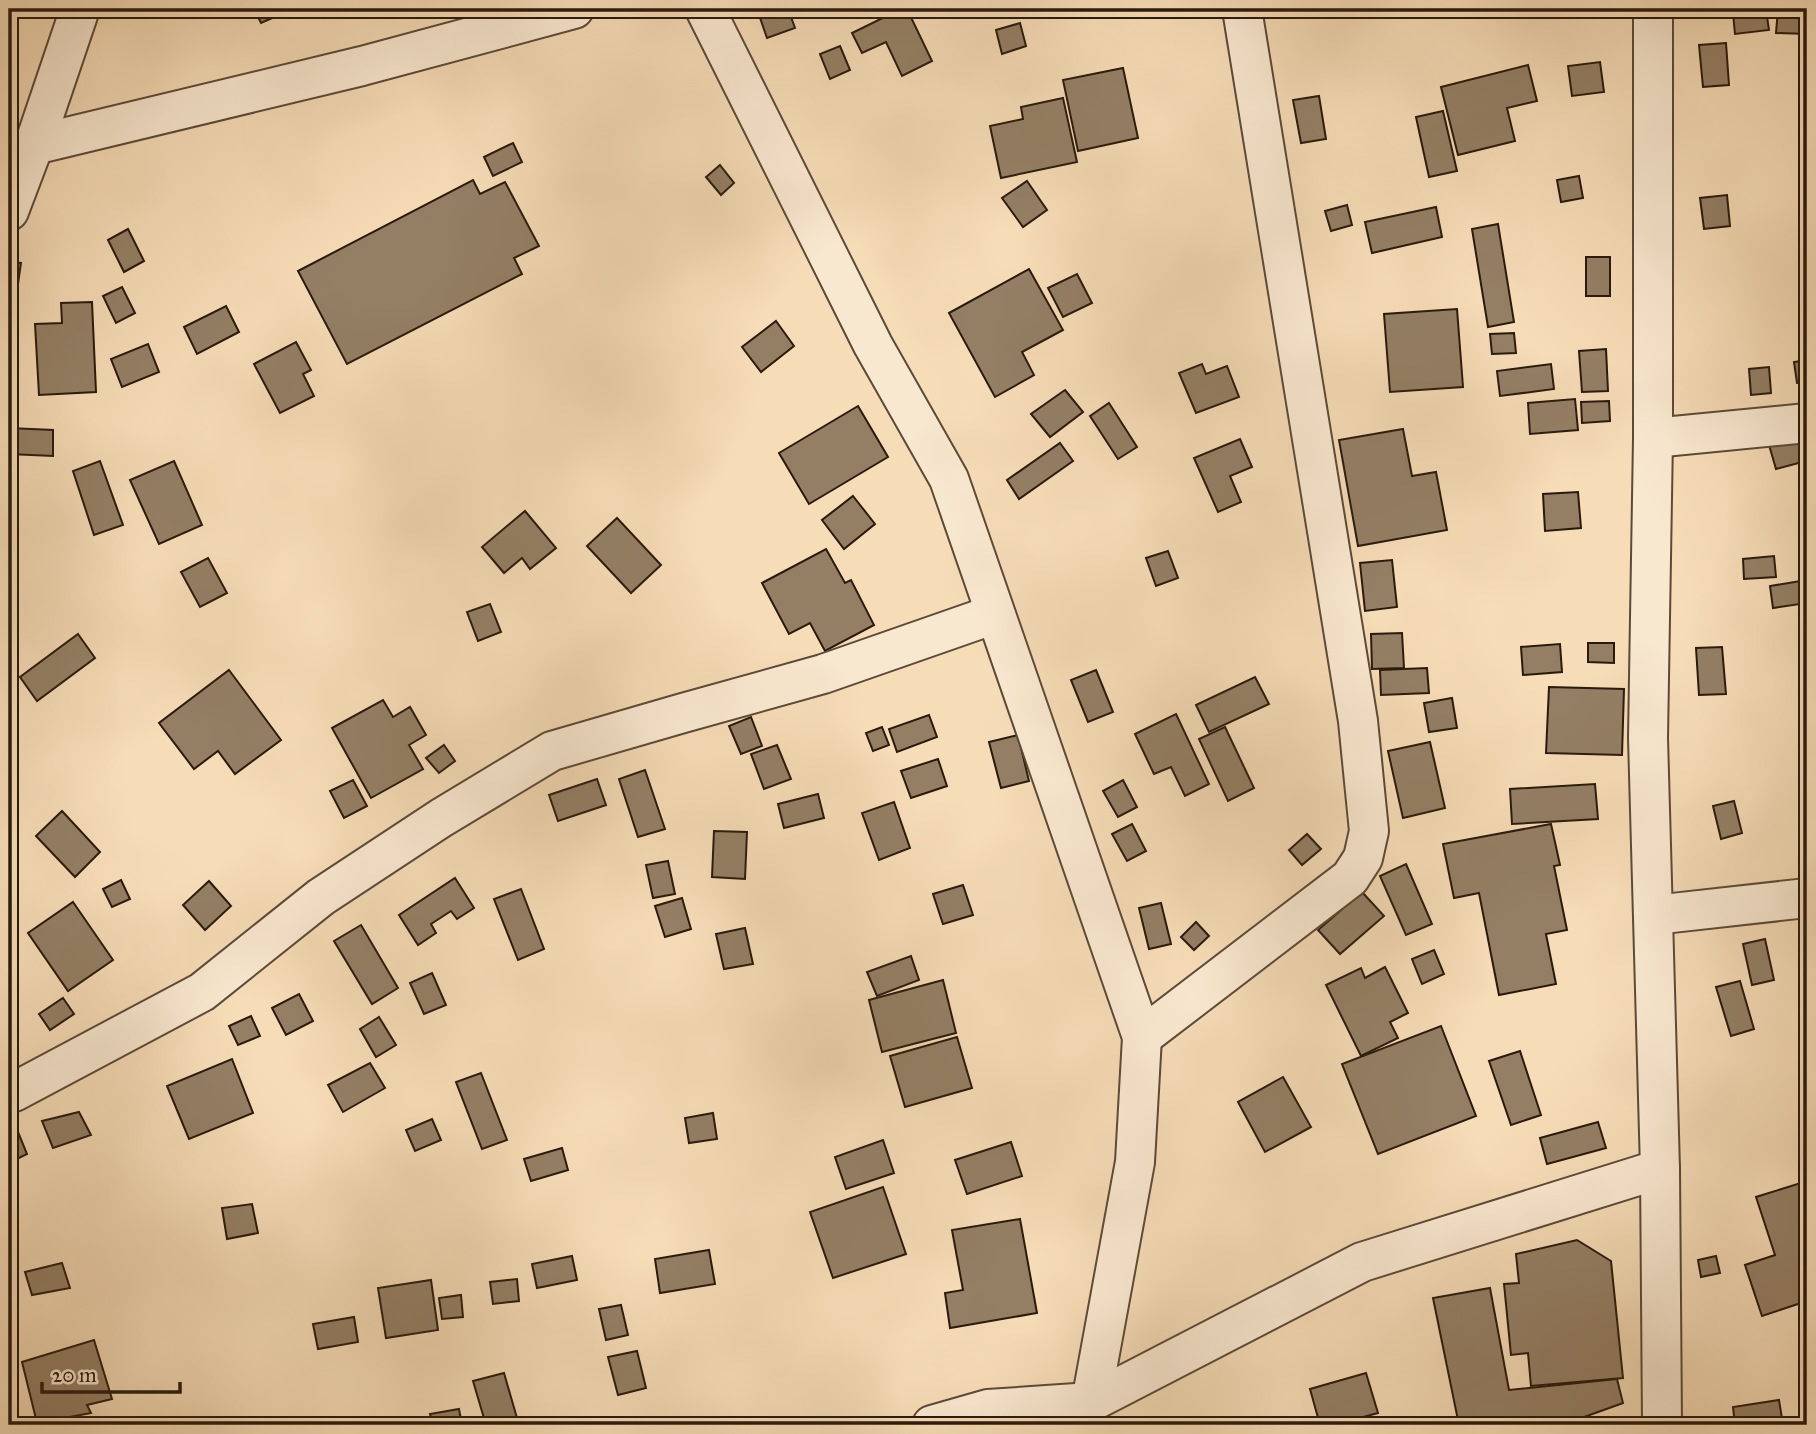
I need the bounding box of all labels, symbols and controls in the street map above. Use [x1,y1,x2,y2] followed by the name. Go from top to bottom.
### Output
[42,1350,180,1394] scale bar
[52,1362,97,1388] text: 20 m

